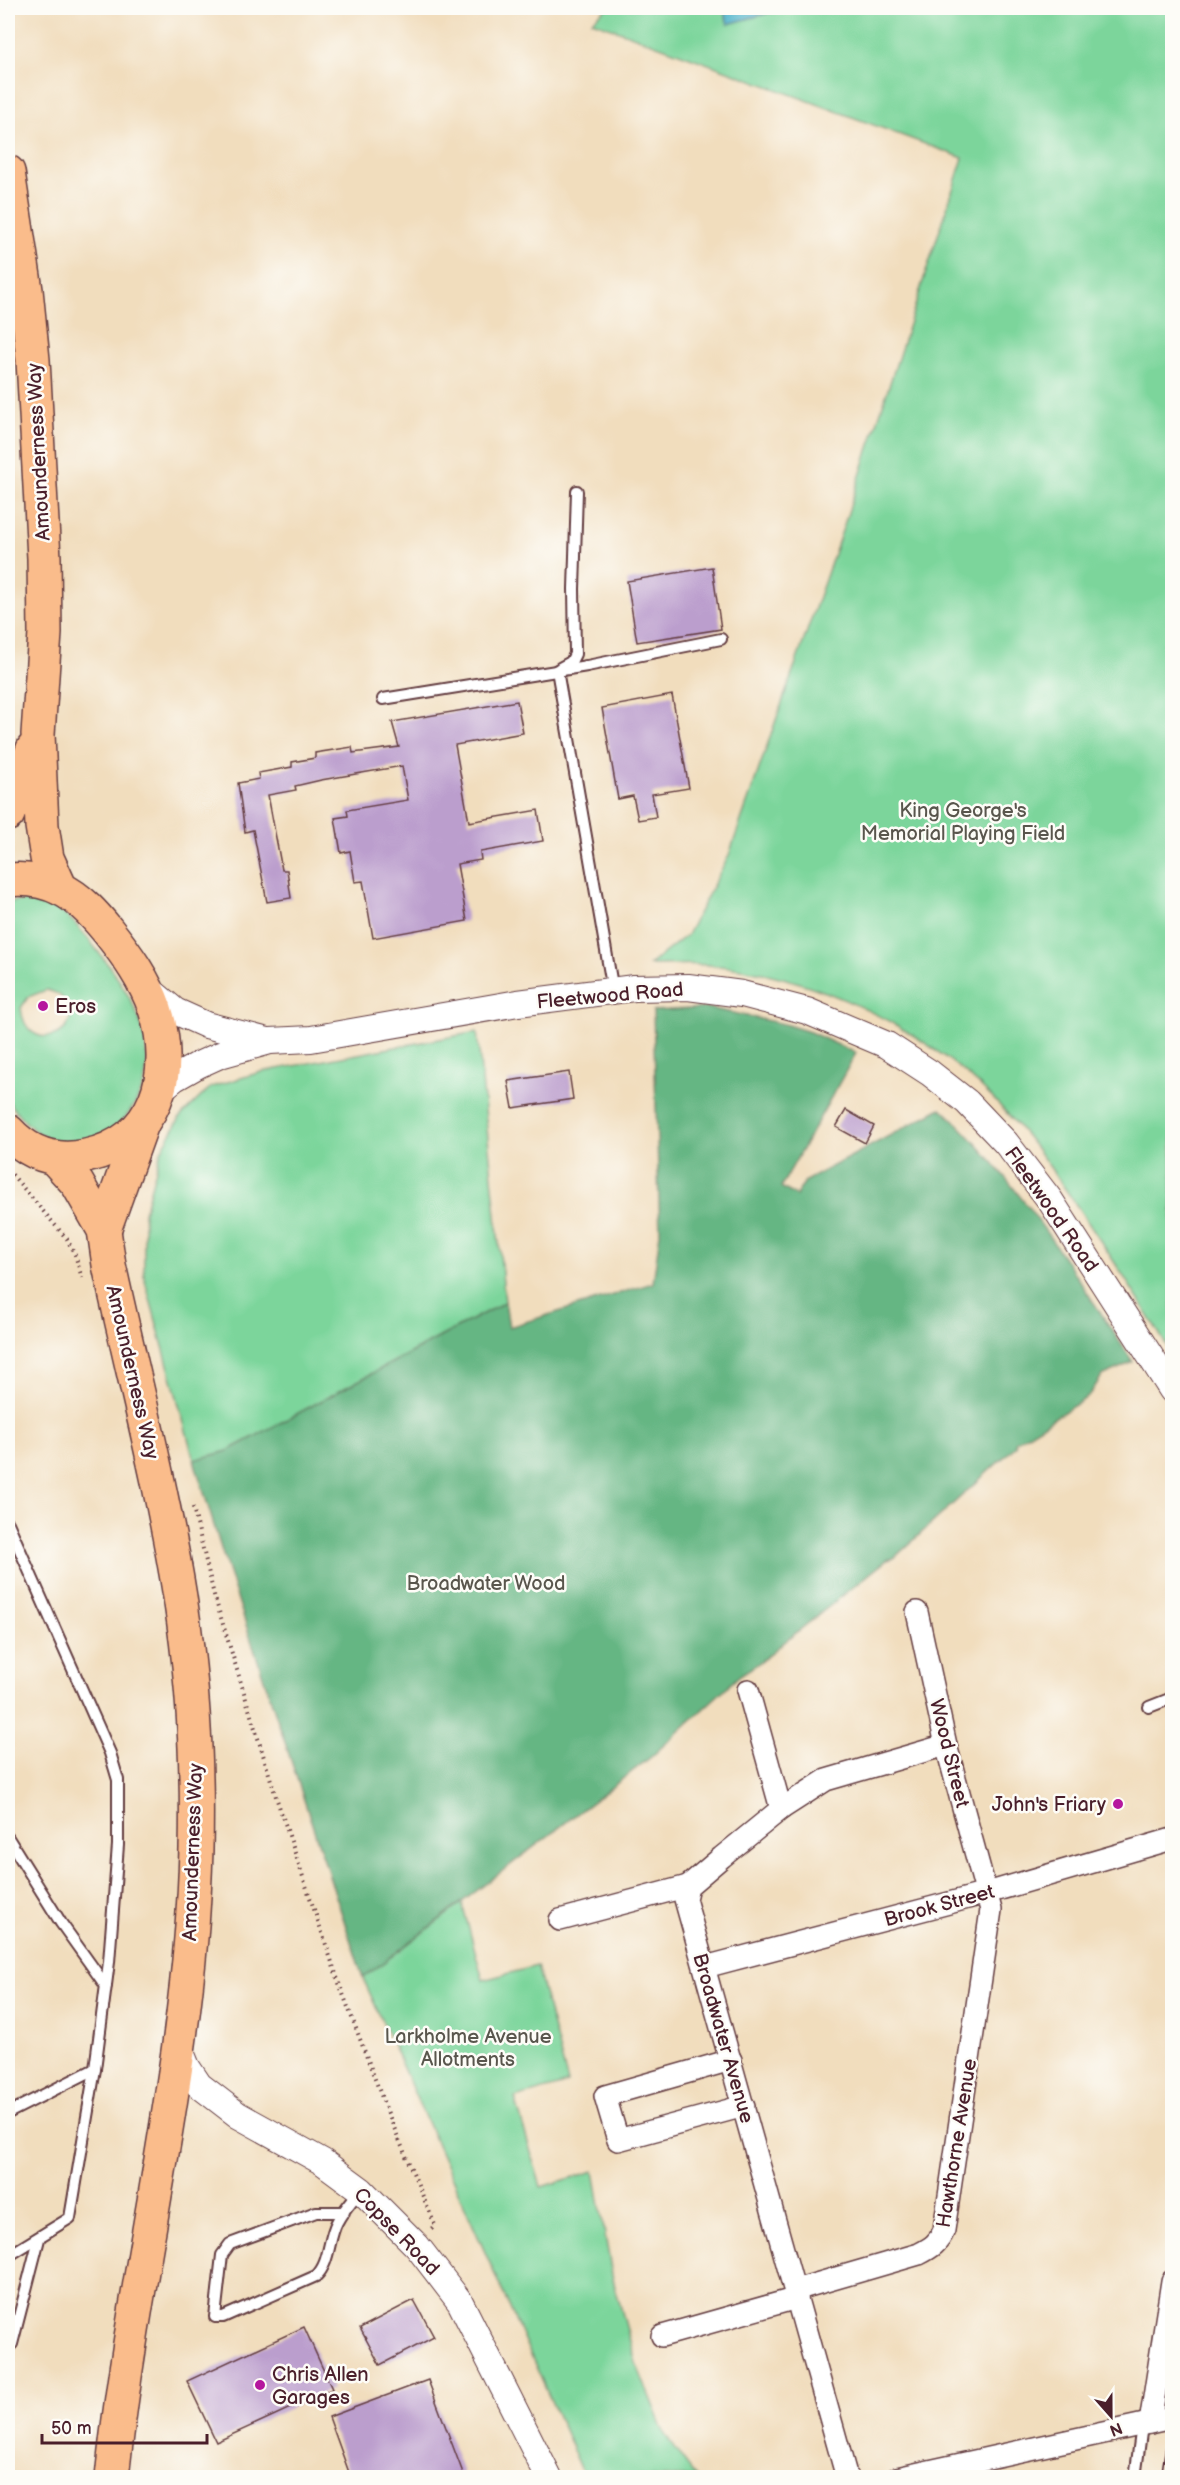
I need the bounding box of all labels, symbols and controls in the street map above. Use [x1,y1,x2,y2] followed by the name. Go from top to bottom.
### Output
[22,362,56,541] street label: Amounderness Way
[861,799,1065,846] park label: King George's Memorial Playing Field
[536,978,685,1014] street label: Fleetwood Road
[55,995,96,1019] place label: Eros
[36,999,50,1013] marker: Eros
[999,1142,1103,1277] street label: Fleetwood Road
[100,1283,164,1462] street label: Amounderness Way
[407,1572,565,1596] park label: Broadwater Wood
[924,1696,974,1810] street label: Wood Street
[178,1763,208,1941] street label: Amounderness Way
[992,1793,1106,1817] place label: John's Friary
[1111,1797,1125,1811] marker: John's Friary
[882,1880,997,1932] street label: Brook Street
[687,1951,759,2126] street label: Broadwater Avenue
[384,2025,552,2072] park label: Larkholme Avenue Allotments
[932,2057,982,2229] street label: Hawthorne Avenue
[349,2183,444,2281] street label: Copse Road
[272,2363,369,2410] place label: Chris Allen Garages
[253,2378,267,2392] marker: Chris Allen Garages
[1081,2386,1141,2446] north arrow
[42,2407,207,2445] scale bar
[51,2418,92,2439] text: 50 m
[1107,2418,1125,2440] text: N

